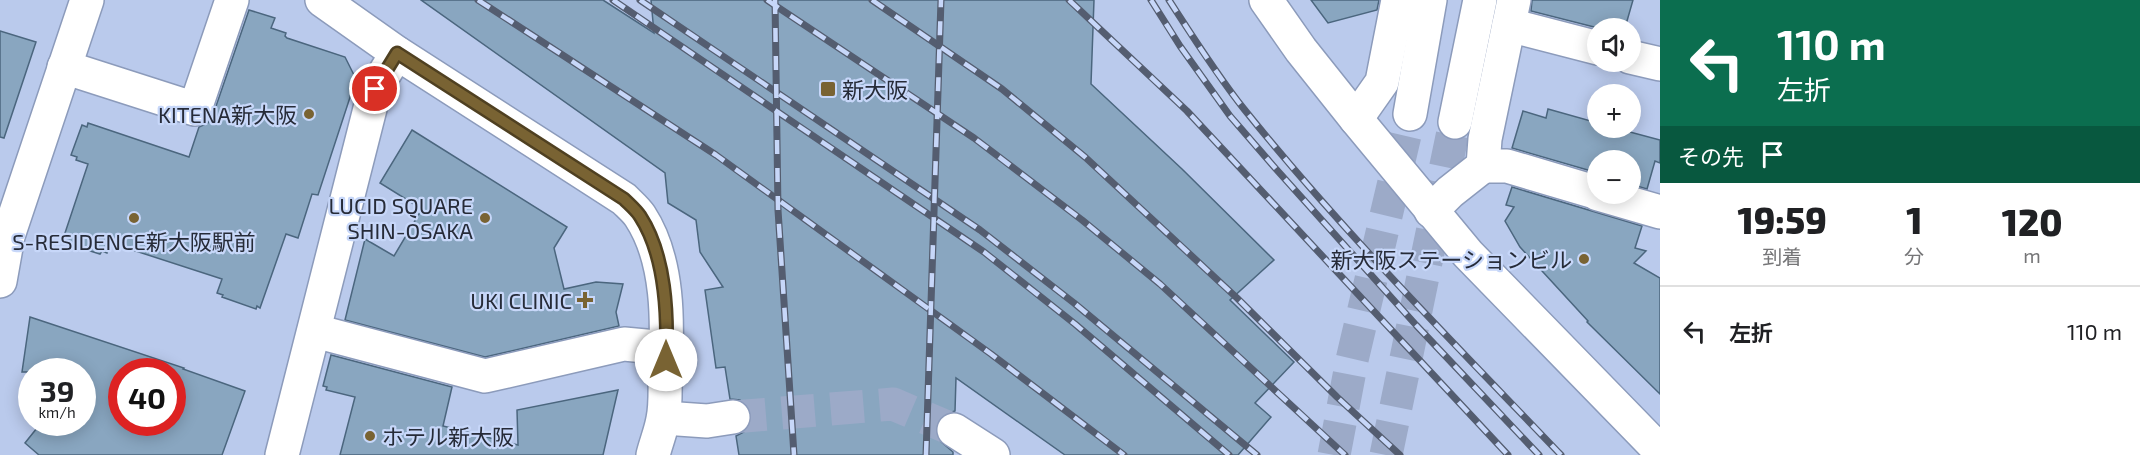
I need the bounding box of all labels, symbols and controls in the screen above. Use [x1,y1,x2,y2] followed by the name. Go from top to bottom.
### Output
[1587,18,1641,204] map controls
[1587,18,1641,72] button: sound
[1777,18,1886,68] text: 110 m
[1678,24,1756,102] icon: left
[349,63,400,114] pin
[358,72,391,105] icon: arrive
[1777,73,1831,105] text: 左折
[842,76,908,102] place label: 新大阪
[819,80,837,98] marker: 新大阪
[1587,84,1641,138] button: +
[158,101,297,127] place label: KITENA新大阪
[302,107,316,121] marker: KITENA新大阪
[1756,138,1789,171] icon: arrive
[1678,143,1744,169] text: その先
[1587,150,1641,204] button: −
[328,192,473,243] place label: LUCID SQUARE SHIN-OSAKA
[1737,198,1827,241] text: 19:59
[1906,198,1922,241] text: 1
[2002,200,2063,243] text: 120
[127,211,141,225] marker: S-RESIDENCE新大阪駅前
[478,211,492,225] marker: LUCID SQUARE SHIN-OSAKA
[12,228,256,254] place label: S-RESIDENCE新大阪駅前
[2023,243,2041,267] text: m
[1762,244,1802,268] text: 到着
[1904,244,1924,268] text: 分
[1330,246,1572,272] place label: 新大阪ステーションビル
[1577,252,1591,266] marker: 新大阪ステーションビル
[470,287,572,313] place label: UKI CLINIC
[576,291,594,309] marker: UKI CLINIC
[1678,315,1711,348] icon: left
[2067,318,2122,344] text: 110 m
[1729,319,1773,345] text: 左折
[634,328,698,392] position arrow
[108,358,186,436] speed limit sign: 40
[40,372,74,408] text: 39
[38,403,76,421] text: km/h
[382,423,514,449] place label: ホテル新大阪
[363,429,377,443] marker: ホテル新大阪

